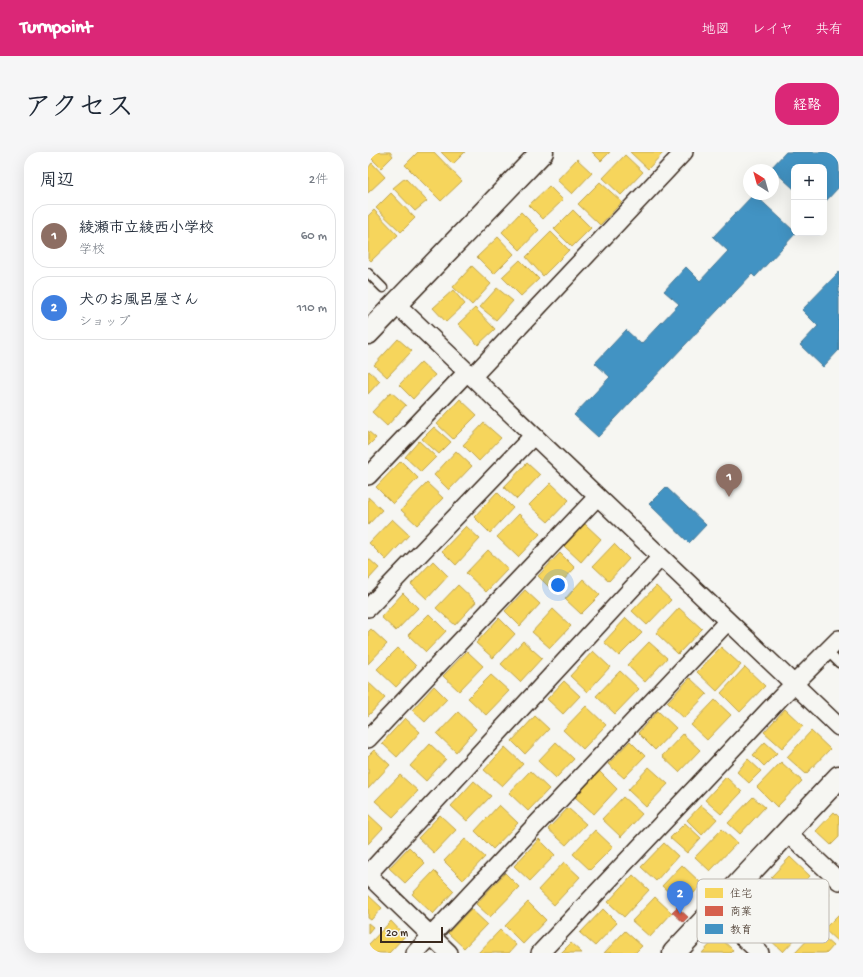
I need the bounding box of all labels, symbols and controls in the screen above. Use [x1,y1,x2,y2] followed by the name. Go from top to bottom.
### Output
[20,17,92,40] text: Turnpoint
[702,22,730,39] text: 地図
[752,22,793,39] text: レイヤ
[815,22,843,39] text: 共有
[775,83,839,125] button: 経路
[24,93,134,126] text: アクセス
[743,164,779,200] north arrow
[791,164,827,236] map controls
[791,164,827,200] button: +
[40,172,74,192] text: 周辺
[309,173,328,188] text: 2件
[791,200,827,236] button: −
[79,220,214,238] text: 綾瀬市立綾西小学校
[51,229,57,244] text: 1
[301,229,327,244] text: 60 m
[79,243,105,258] text: 学校
[79,292,199,310] text: 犬のお風呂屋さん
[51,301,57,316] text: 2
[297,301,327,316] text: 110 m
[79,315,130,330] text: ショップ
[716,464,742,497] pin: 1
[548,575,568,595] your location
[697,879,829,943] legend
[667,881,693,914] pin: 2
[730,888,752,901] text: 住宅
[730,906,752,919] text: 商業
[730,924,752,937] text: 教育
[380,925,443,944] scale bar
[386,928,408,940] text: 20 m

